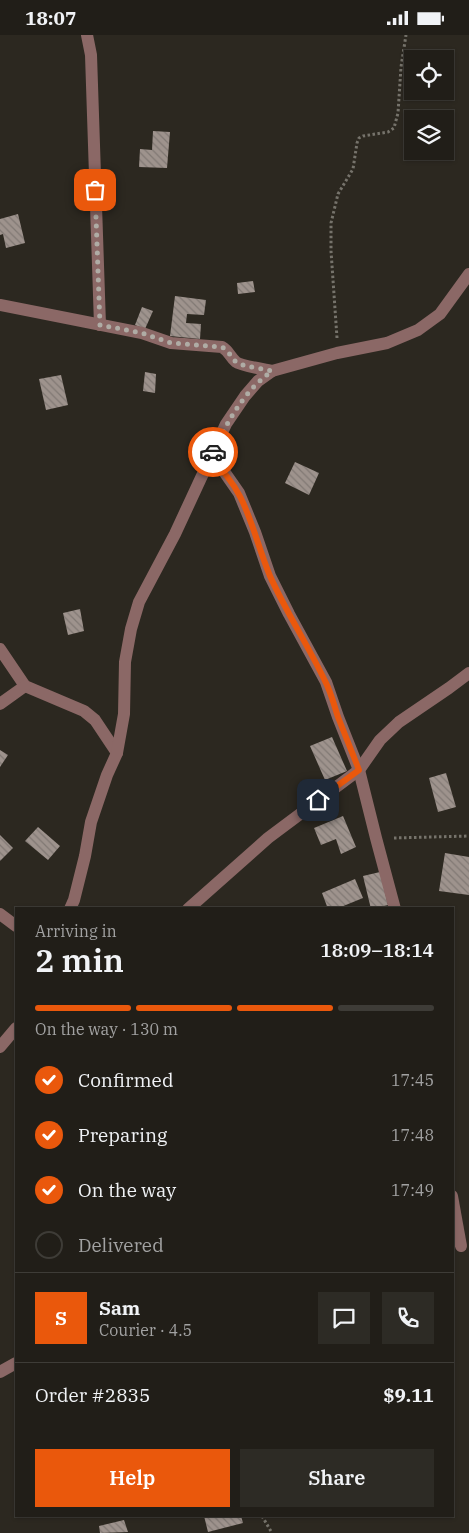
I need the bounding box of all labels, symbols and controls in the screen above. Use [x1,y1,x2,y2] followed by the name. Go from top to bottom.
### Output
[25,6,76,30] text: 18:07
[404,50,454,160] map controls
[404,50,454,100] button: locate
[404,110,454,160] button: layers
[74,169,116,211] pin
[81,176,109,204] icon: bag
[188,427,238,477] courier
[199,438,227,466] icon: car
[297,779,339,821] pin
[304,786,332,814] icon: home
[35,921,117,941] text: Arriving in
[320,938,434,962] text: 18:09–18:14
[35,939,124,981] text: 2 min
[35,1019,178,1039] text: On the way · 130 m
[35,1066,63,1094] icon: check
[78,1068,173,1092] text: Confirmed
[391,1070,434,1090] text: 17:45
[35,1121,63,1149] icon: check
[78,1123,167,1147] text: Preparing
[391,1125,434,1145] text: 17:48
[35,1176,63,1204] icon: check
[78,1178,176,1202] text: On the way
[391,1180,434,1200] text: 17:49
[78,1233,164,1257] text: Delivered
[318,1292,370,1344] button: chat
[382,1292,434,1344] button: phone
[99,1296,140,1320] text: Sam
[55,1306,67,1330] text: S
[99,1320,192,1340] text: Courier · 4.5
[35,1383,150,1407] text: Order #2835
[383,1383,434,1407] text: $9.11
[35,1449,230,1507] button: Help
[240,1449,434,1507] button: Share

